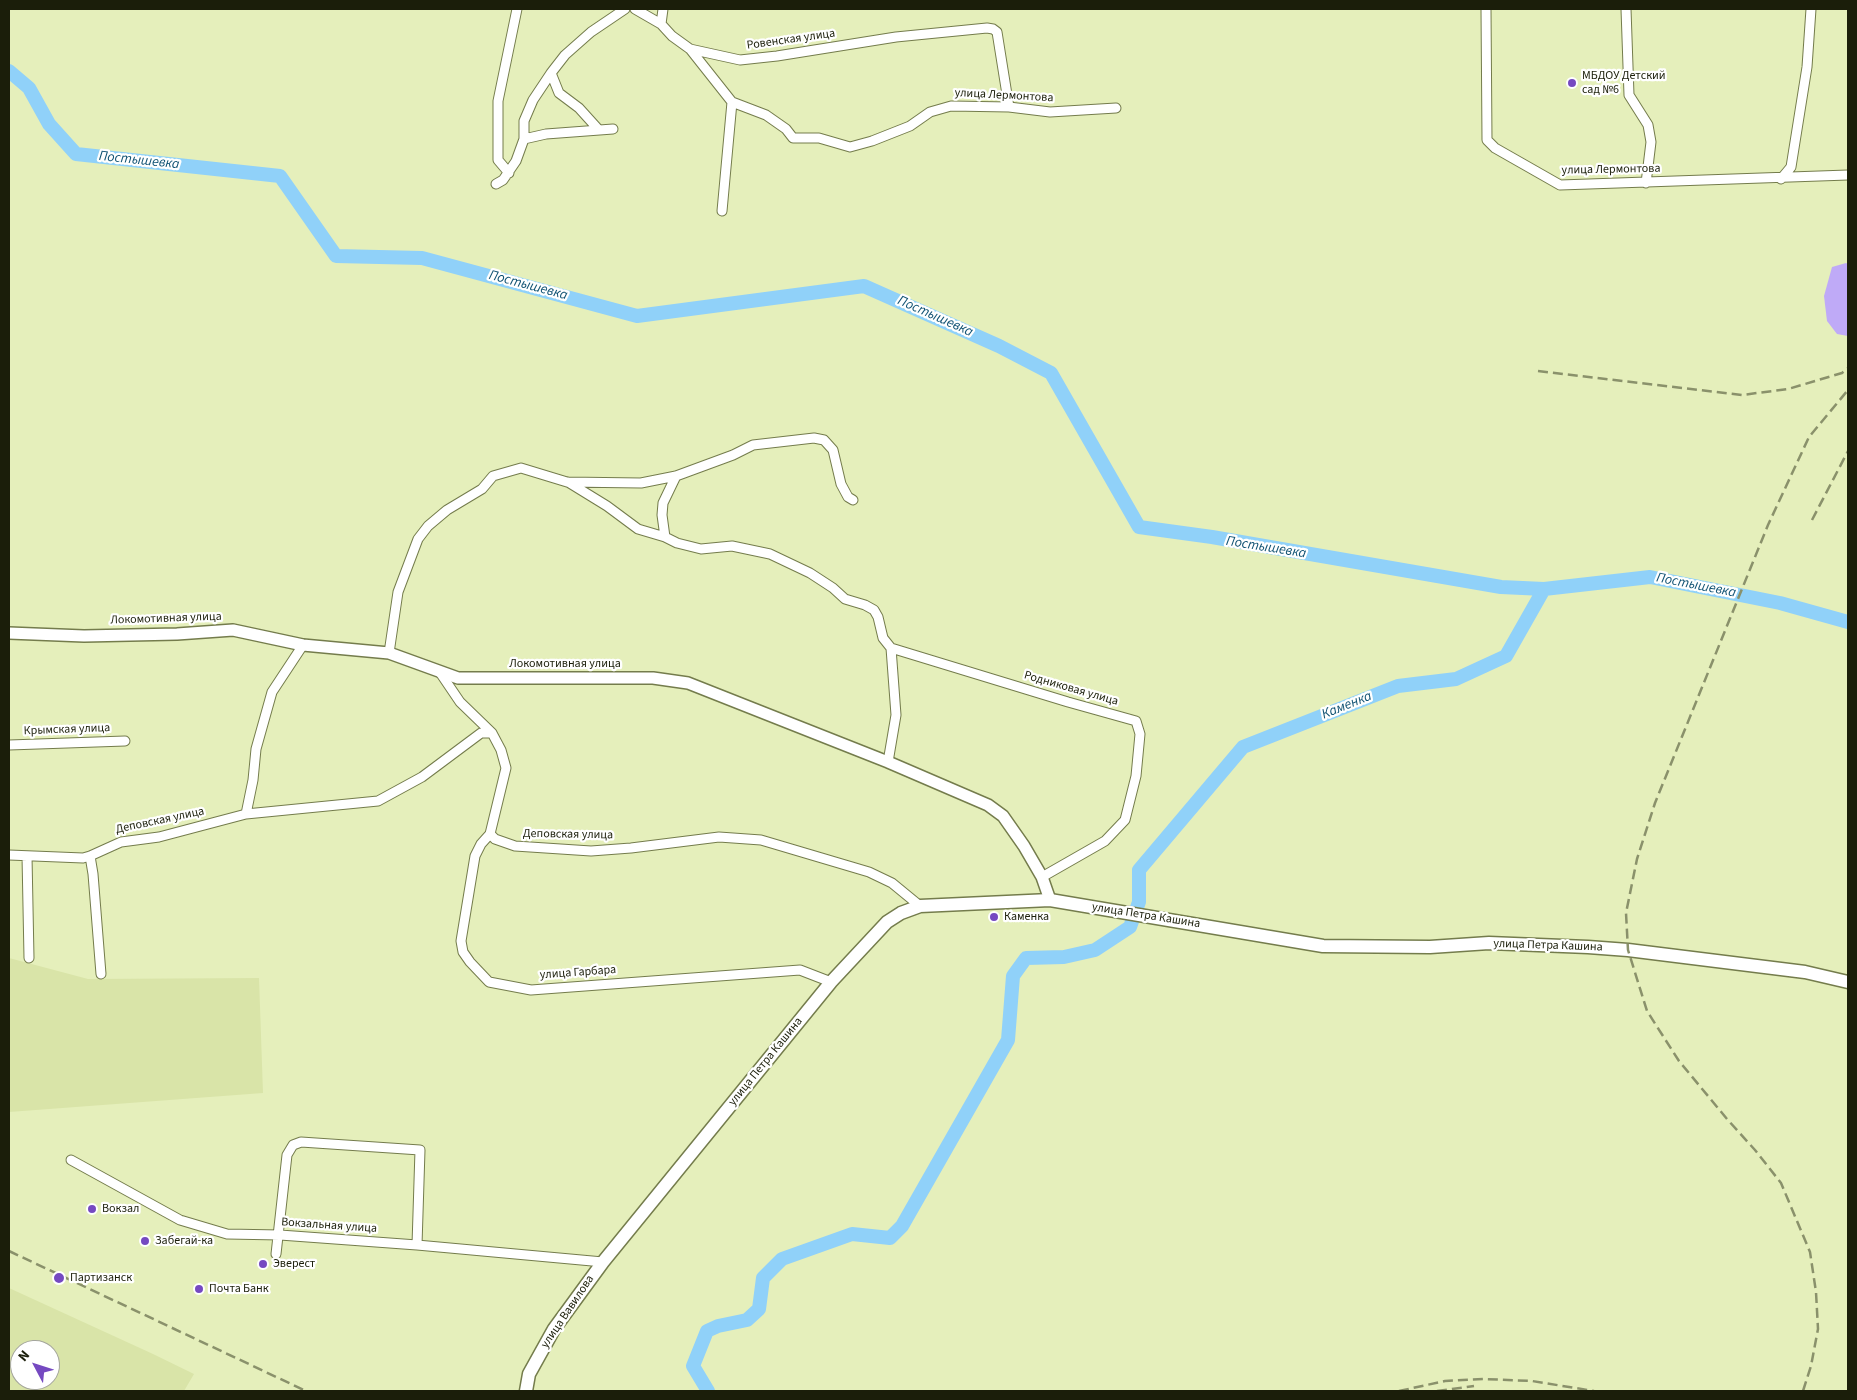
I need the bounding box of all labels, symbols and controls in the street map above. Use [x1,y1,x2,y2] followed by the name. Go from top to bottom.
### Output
[746,27,836,53] street label: Ровенская улица
[1582,69,1666,97] place label: МБДОУ Детский сад №6
[1566,77,1578,89] marker: МБДОУ Детский сад №6
[954,86,1054,106] street label: улица Лермонтова
[98,148,180,174] water label: Постышевка
[1561,162,1661,178] street label: улица Лермонтова
[487,267,569,305] water label: Постышевка
[895,293,975,341] water label: Постышевка
[1225,533,1307,563] water label: Постышевка
[1655,570,1737,602] water label: Постышевка
[110,610,222,628] street label: Локомотивная улица
[509,657,621,671] street label: Локомотивная улица
[1022,669,1120,709] street label: Родниковая улица
[1320,688,1374,724] water label: Каменка
[23,721,111,739] street label: Крымская улица
[114,805,206,837] street label: Деповская улица
[523,827,613,843] street label: Деповская улица
[1091,900,1201,932] street label: улица Петра Кашина
[1004,910,1049,924] place label: Каменка
[988,911,1000,923] marker: Каменка
[1493,937,1603,955] street label: улица Петра Кашина
[539,963,617,983] street label: улица Гарбара
[726,1015,806,1109] street label: улица Петра Кашина
[102,1202,139,1216] place label: Вокзал
[86,1203,98,1215] marker: Вокзал
[281,1215,377,1237] street label: Вокзальная улица
[155,1234,213,1248] place label: Забегай-ка
[139,1235,151,1247] marker: Забегай-ка
[273,1257,315,1271] place label: Эверест
[257,1258,269,1270] marker: Эверест
[52,1271,66,1285] marker: Партизанск
[70,1271,132,1285] place label: Партизанск
[538,1273,598,1351] street label: улица Вавилова
[209,1282,269,1296] place label: Почта Банк
[193,1283,205,1295] marker: Почта Банк
[10,1340,60,1390] north arrow
[14,1346,35,1366] text: N

